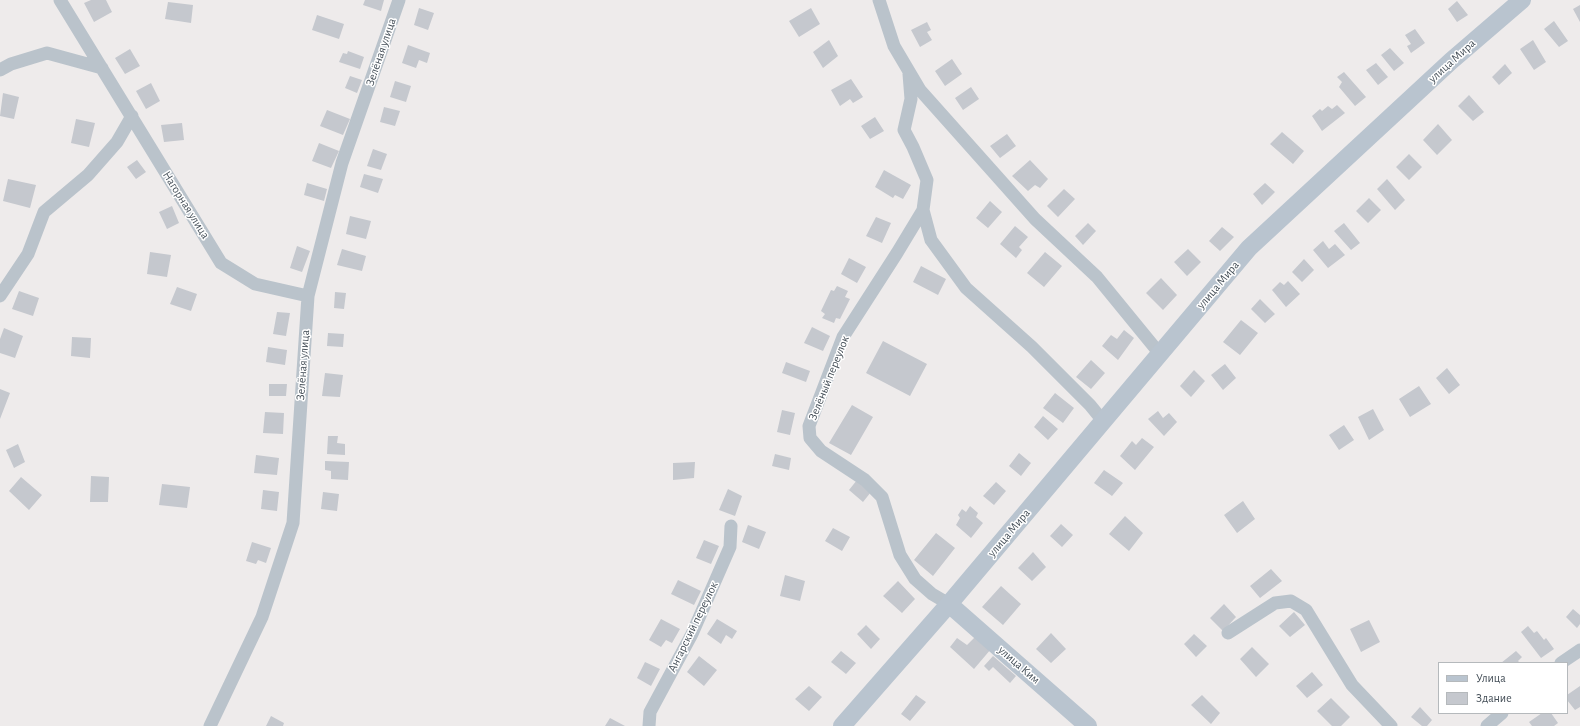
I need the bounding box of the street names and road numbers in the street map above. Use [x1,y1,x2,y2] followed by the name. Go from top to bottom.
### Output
[363,16,399,88] street label: Зелёная улица
[1426,36,1478,86] street label: улица Мира
[159,168,213,242] street label: Нагорная улица
[1194,258,1242,312] street label: улица Мира
[293,329,313,401] street label: Зелёная улица
[806,334,852,422] street label: Зелёный переулок
[985,506,1033,560] street label: улица Мира
[665,579,721,675] street label: Ангарский переулок
[995,643,1043,687] street label: улица Ким

